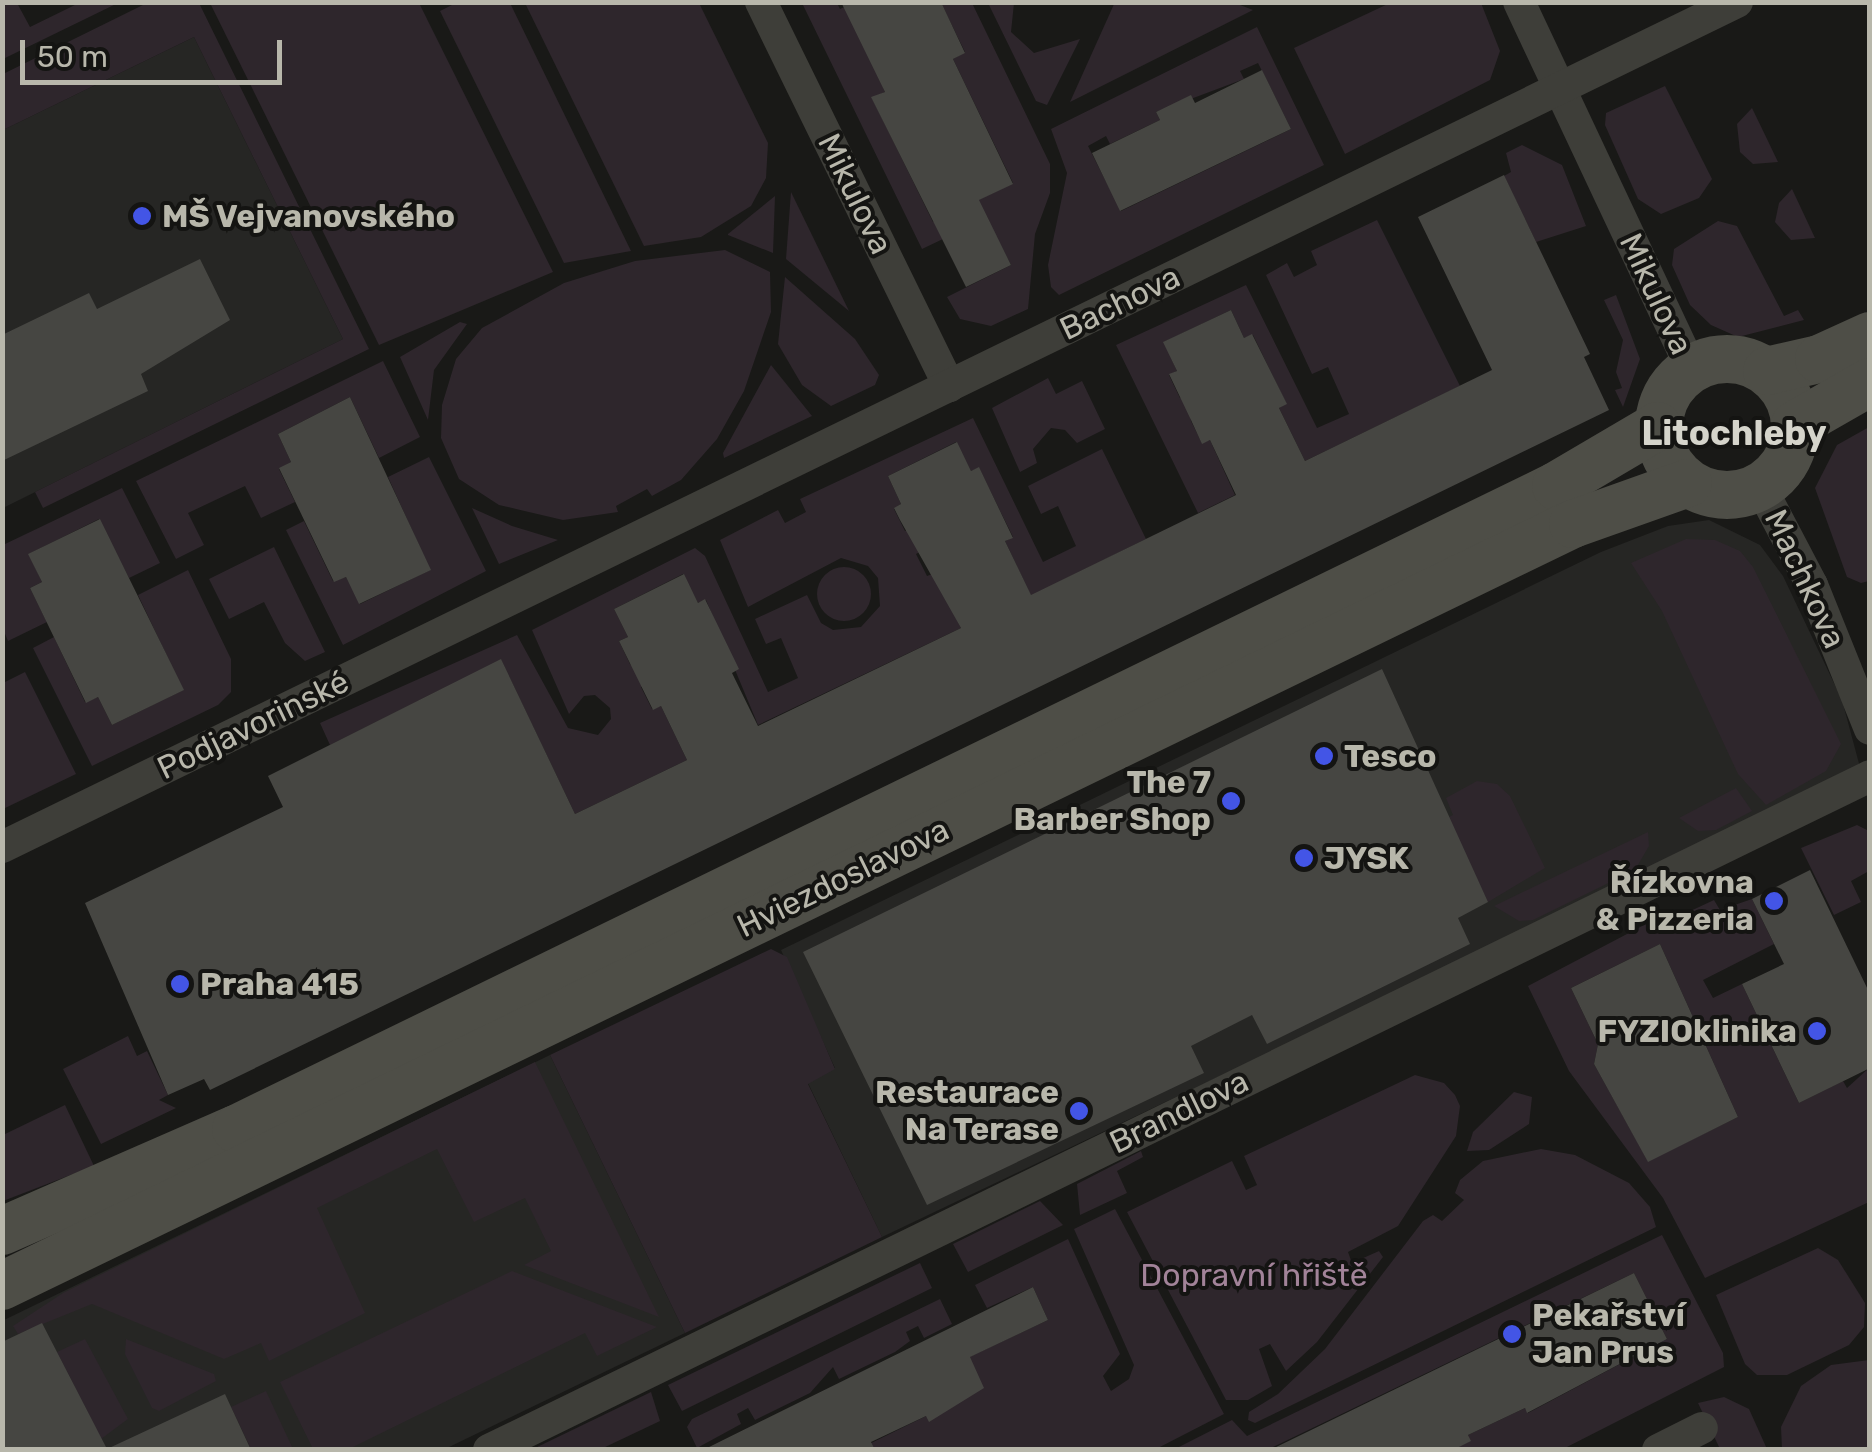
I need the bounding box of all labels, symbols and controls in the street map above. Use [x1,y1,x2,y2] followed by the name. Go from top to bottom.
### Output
[25,20,288,82] scale bar
[37,39,108,75] text: 50 m
[809,128,901,260] street label: Mikulova
[162,197,456,235] place label: MŠ Vejvanovského
[131,205,153,227] marker: MŠ Vejvanovského
[1611,227,1701,361] street label: Mikulova
[1054,258,1186,348] street label: Bachova
[1641,412,1827,454] district label: Litochleby
[1756,504,1854,654] street label: Machkova
[151,662,355,788] street label: Podjavorinské
[1344,737,1436,775] place label: Tesco
[1313,745,1335,767] marker: Tesco
[1013,764,1211,839] place label: The 7 Barber Shop
[1220,790,1242,812] marker: The 7 Barber Shop
[731,810,955,946] street label: Hviezdoslavova
[1324,839,1409,877] place label: JYSK
[1293,847,1315,869] marker: JYSK
[1596,864,1754,939] place label: Řízkovna & Pizzeria
[1763,890,1785,912] marker: Řízkovna & Pizzeria
[200,965,359,1003] place label: Praha 415
[169,973,191,995] marker: Praha 415
[1597,1012,1797,1050] place label: FYZIOklinika
[1806,1020,1828,1042] marker: FYZIOklinika
[1103,1062,1255,1162] street label: Brandlova
[875,1074,1059,1149] place label: Restaurace Na Terase
[1068,1100,1090,1122] marker: Restaurace Na Terase
[1140,1256,1368,1294] park label: Dopravní hřiště
[1532,1297,1685,1372] place label: Pekařství Jan Prus
[1501,1323,1523,1345] marker: Pekařství Jan Prus

